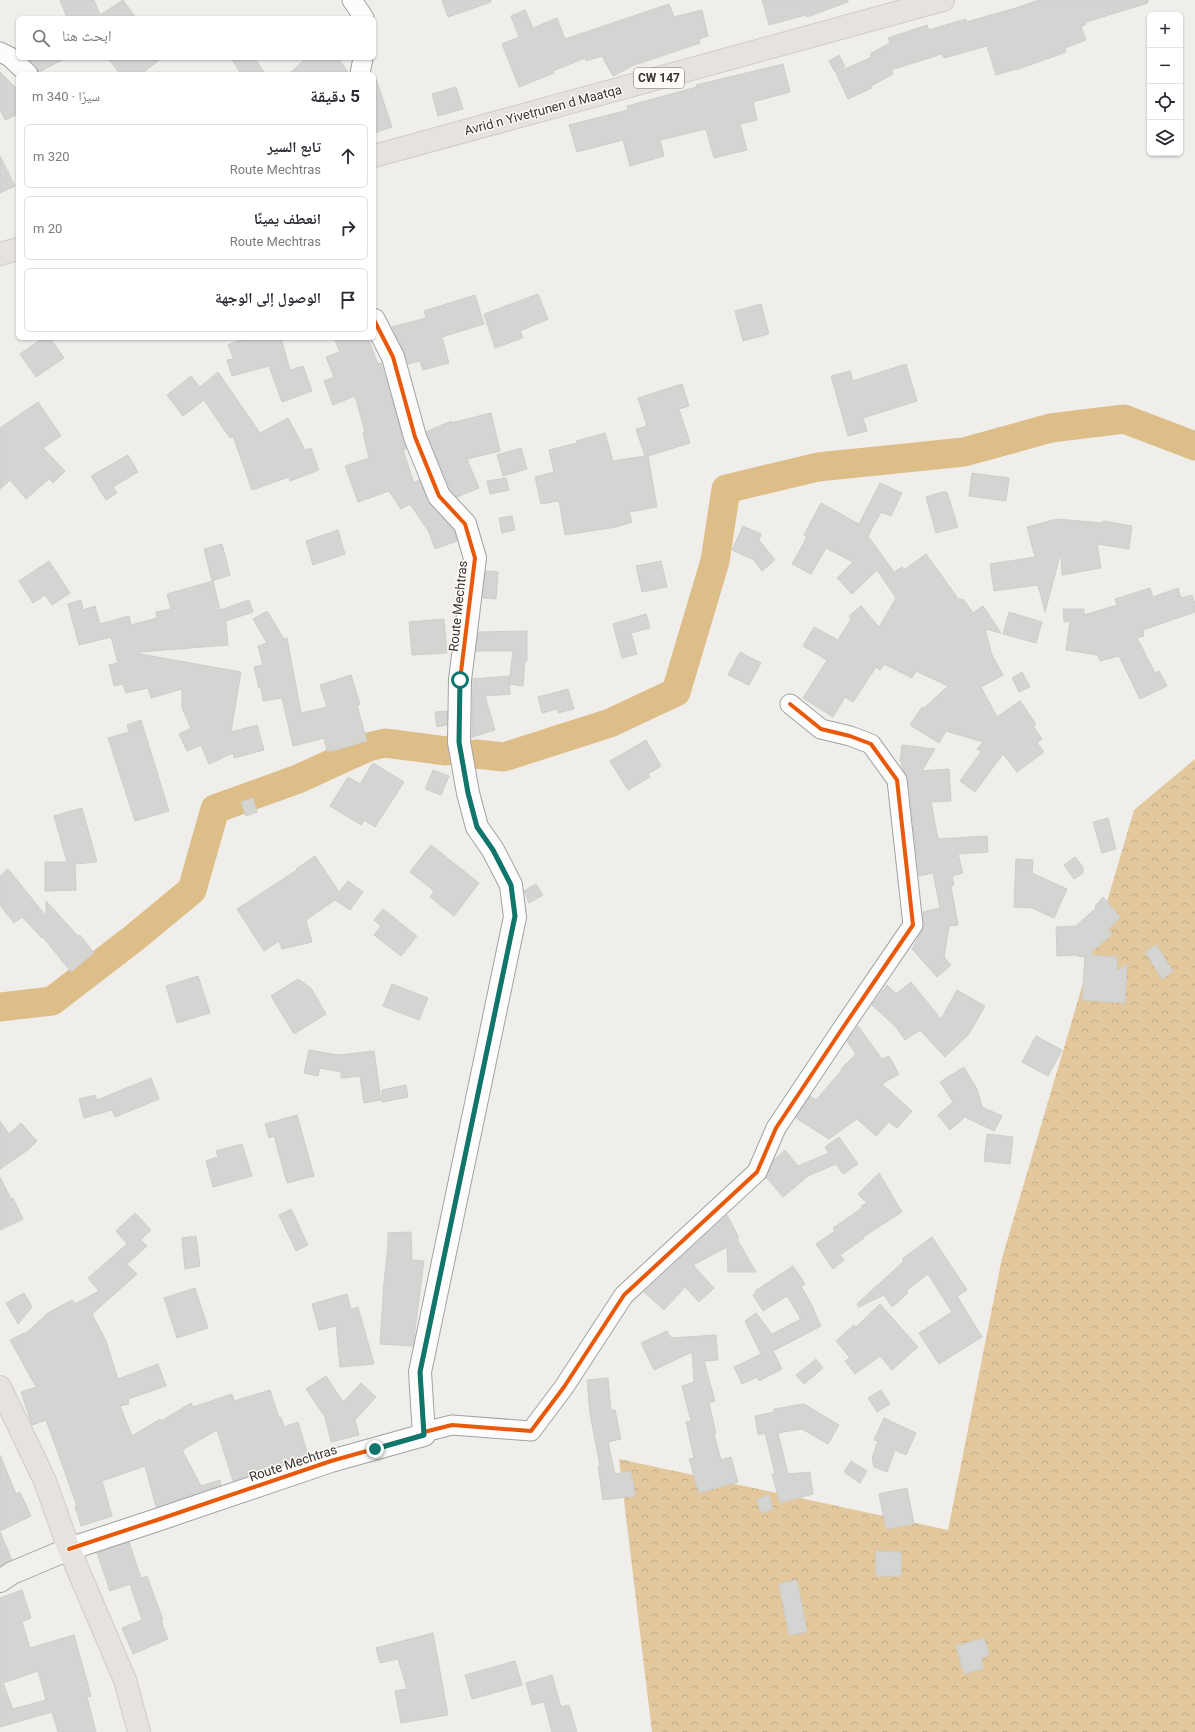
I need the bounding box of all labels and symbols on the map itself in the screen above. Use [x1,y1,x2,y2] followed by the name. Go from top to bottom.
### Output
[634,68,684,88] road number: CW 147
[463,82,623,138] street label: Avrid n Yivetṛunen d Maatqa
[446,560,470,652] street label: Route Mechtras
[451,671,469,689] route start
[366,1440,384,1458] route end
[247,1442,339,1484] street label: Route Mechtras

